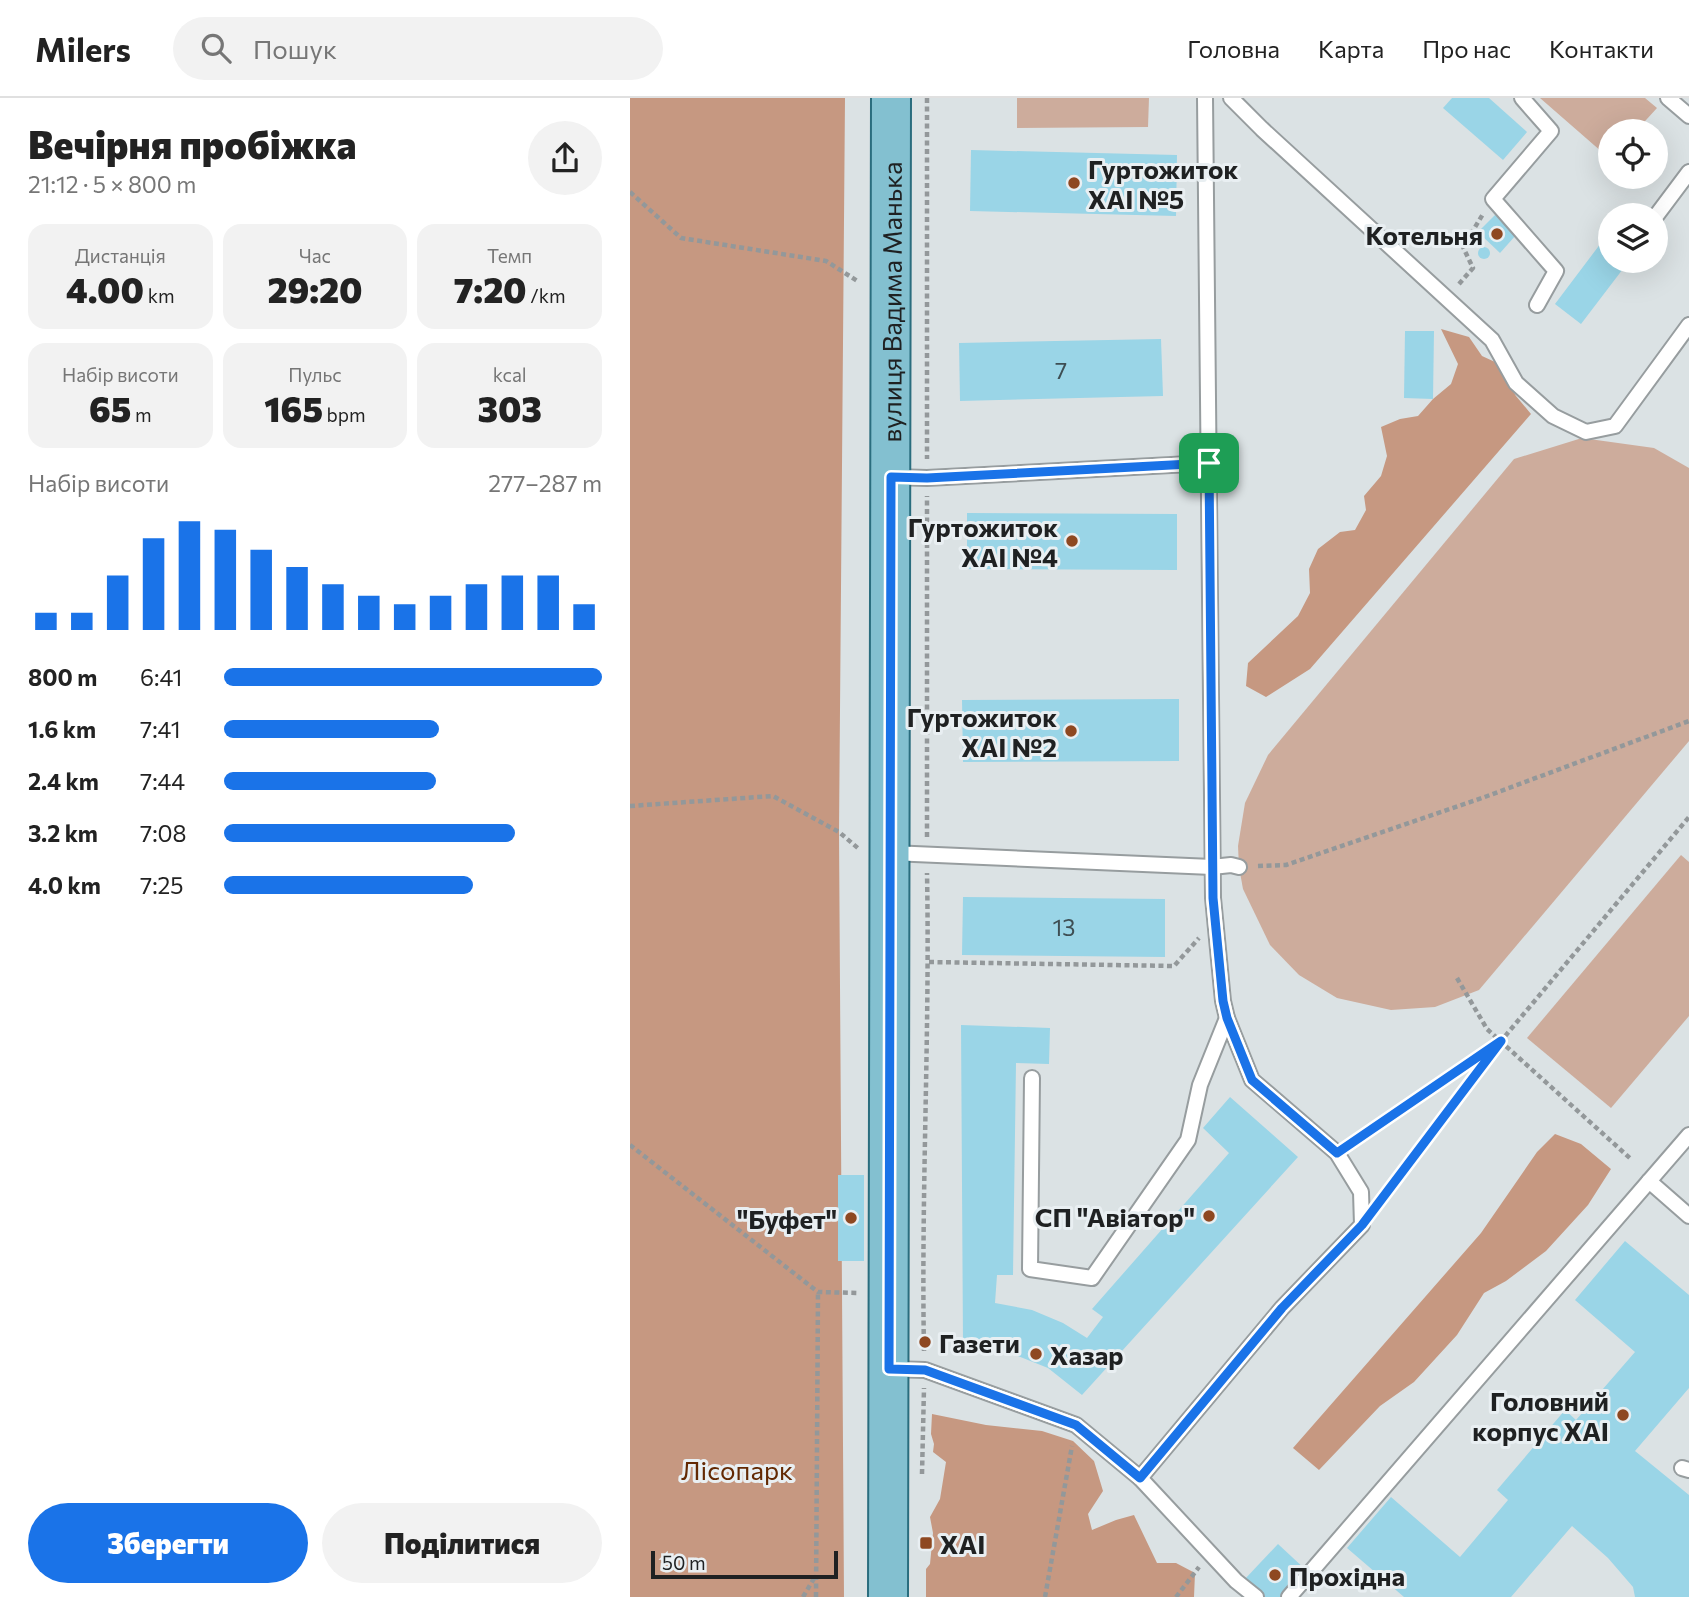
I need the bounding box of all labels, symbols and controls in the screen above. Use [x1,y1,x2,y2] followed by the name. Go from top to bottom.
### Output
[173,17,663,80] search box
[35,28,131,69] text: Milers
[197,29,235,67] icon: search
[253,33,337,64] text: Пошук
[1187,34,1280,63] text: Головна
[1318,34,1384,63] text: Карта
[1422,34,1511,63] text: Про нас
[1549,34,1654,63] text: Контакти
[1598,119,1668,273] map controls
[1598,119,1668,189] button: locate
[28,120,357,167] text: Вечірня пробіжка
[528,121,602,195] button: share
[1088,153,1238,214] place label: Гуртожиток ХАІ №5
[875,161,906,443] street label: вулиця Вадима Манька
[28,170,196,198] text: 21:12 · 5 × 800 m
[1066,175,1082,191] marker: Гуртожиток ХАІ №5
[1598,203,1668,273] button: layers
[1366,219,1483,250] place label: Котельня
[1489,226,1505,242] marker: Котельня
[75,244,166,267] text: Дистанція
[299,244,331,267] text: Час
[487,244,532,267] text: Темп
[66,267,144,310] text: 4.00
[268,267,362,310] text: 29:20
[454,267,527,310] text: 7:20
[144,284,175,307] text: km
[527,284,566,307] text: /km
[1055,356,1067,384] house number: 7
[62,363,179,386] text: Набір висоти
[288,363,342,386] text: Пульс
[493,363,527,386] text: kcal
[89,386,131,429] text: 65
[264,386,323,429] text: 165
[477,386,542,429] text: 303
[131,403,152,426] text: m
[323,403,366,426] text: bpm
[1179,433,1239,493] pin
[1190,444,1228,482] icon: arrive
[28,469,169,497] text: Набір висоти
[488,469,602,497] text: 277–287 m
[908,511,1058,572] place label: Гуртожиток ХАІ №4
[1064,533,1080,549] marker: Гуртожиток ХАІ №4
[28,663,97,691] text: 800 m
[140,663,182,691] text: 6:41
[907,701,1057,762] place label: Гуртожиток ХАІ №2
[28,715,96,743] text: 1.6 km
[140,715,181,743] text: 7:41
[1063,723,1079,739] marker: Гуртожиток ХАІ №2
[28,767,99,795] text: 2.4 km
[140,767,185,795] text: 7:44
[28,819,98,847] text: 3.2 km
[140,819,187,847] text: 7:08
[28,871,101,899] text: 4.0 km
[140,871,184,899] text: 7:25
[1053,913,1075,941] house number: 13
[1035,1201,1195,1232] place label: СП "Авіатор"
[737,1203,837,1234] place label: "Буфет"
[1201,1208,1217,1224] marker: СП "Авіатор"
[843,1210,859,1226] marker: "Буфет"
[939,1327,1020,1358] place label: Газети
[917,1334,933,1350] marker: Газети
[1050,1339,1124,1370] place label: Хазар
[1028,1346,1044,1362] marker: Хазар
[1472,1385,1609,1446] place label: Головний корпус ХАІ
[1615,1407,1631,1423] marker: Головний корпус ХАІ
[681,1454,793,1485] park label: Лісопарк
[28,1503,308,1583] button: Зберегти
[322,1503,602,1583] button: Поділитися
[940,1528,985,1559] place label: ХАІ
[918,1535,934,1551] marker: ХАІ
[651,1548,838,1580] scale bar
[662,1551,706,1574] text: 50 m
[1289,1560,1405,1591] place label: Прохідна
[1267,1567,1283,1583] marker: Прохідна

